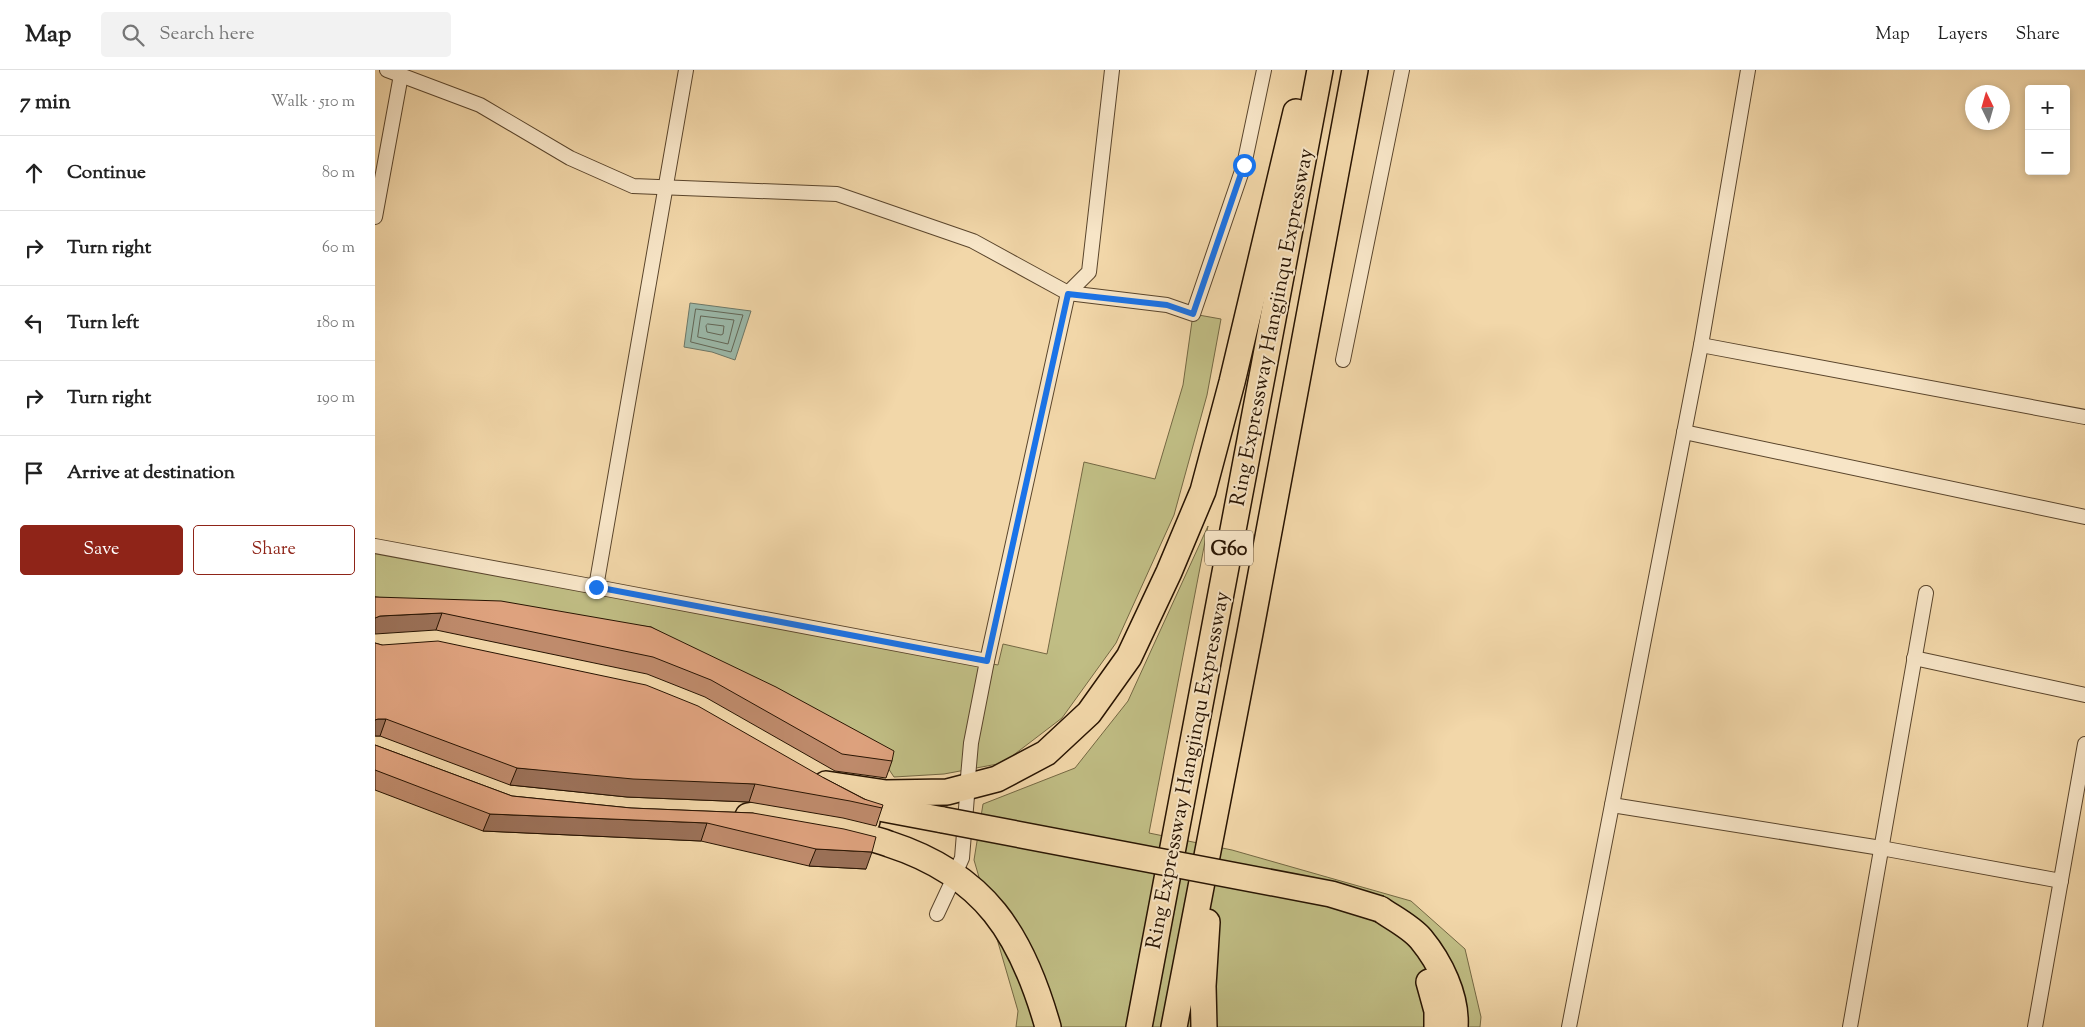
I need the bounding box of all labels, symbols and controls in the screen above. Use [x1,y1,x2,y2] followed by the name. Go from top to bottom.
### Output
[101,12,451,57] search box
[25,18,71,52] text: Map
[119,21,147,49] icon: search
[159,21,255,48] text: Search here
[1875,22,1910,48] text: Map
[1938,22,1988,48] text: Layers
[2016,22,2060,48] text: Share
[1965,85,2010,130] north arrow
[2025,85,2070,175] map controls
[2025,85,2070,130] button: +
[20,88,71,118] text: 7 min
[271,91,355,114] text: Walk · 510 m
[2025,130,2070,175] button: −
[1224,145,1323,509] street label: Ring Expressway Hangjinqu Expressway
[1233,154,1256,177] route start
[20,159,48,187] icon: ahead
[67,160,146,187] text: Continue
[322,162,355,185] text: 80 m
[20,234,48,262] icon: right
[67,235,151,262] text: Turn right
[322,237,355,260] text: 60 m
[20,309,48,337] icon: left
[67,310,139,337] text: Turn left
[316,312,355,335] text: 180 m
[20,384,48,412] icon: right
[67,385,151,412] text: Turn right
[317,387,355,410] text: 190 m
[20,459,48,487] icon: arrive
[67,460,235,487] text: Arrive at destination
[20,525,183,575] button: Save
[193,525,355,575] button: Share
[1205,530,1253,566] road number: G60
[585,576,608,599] route end
[1140,588,1239,952] street label: Ring Expressway Hangjinqu Expressway

